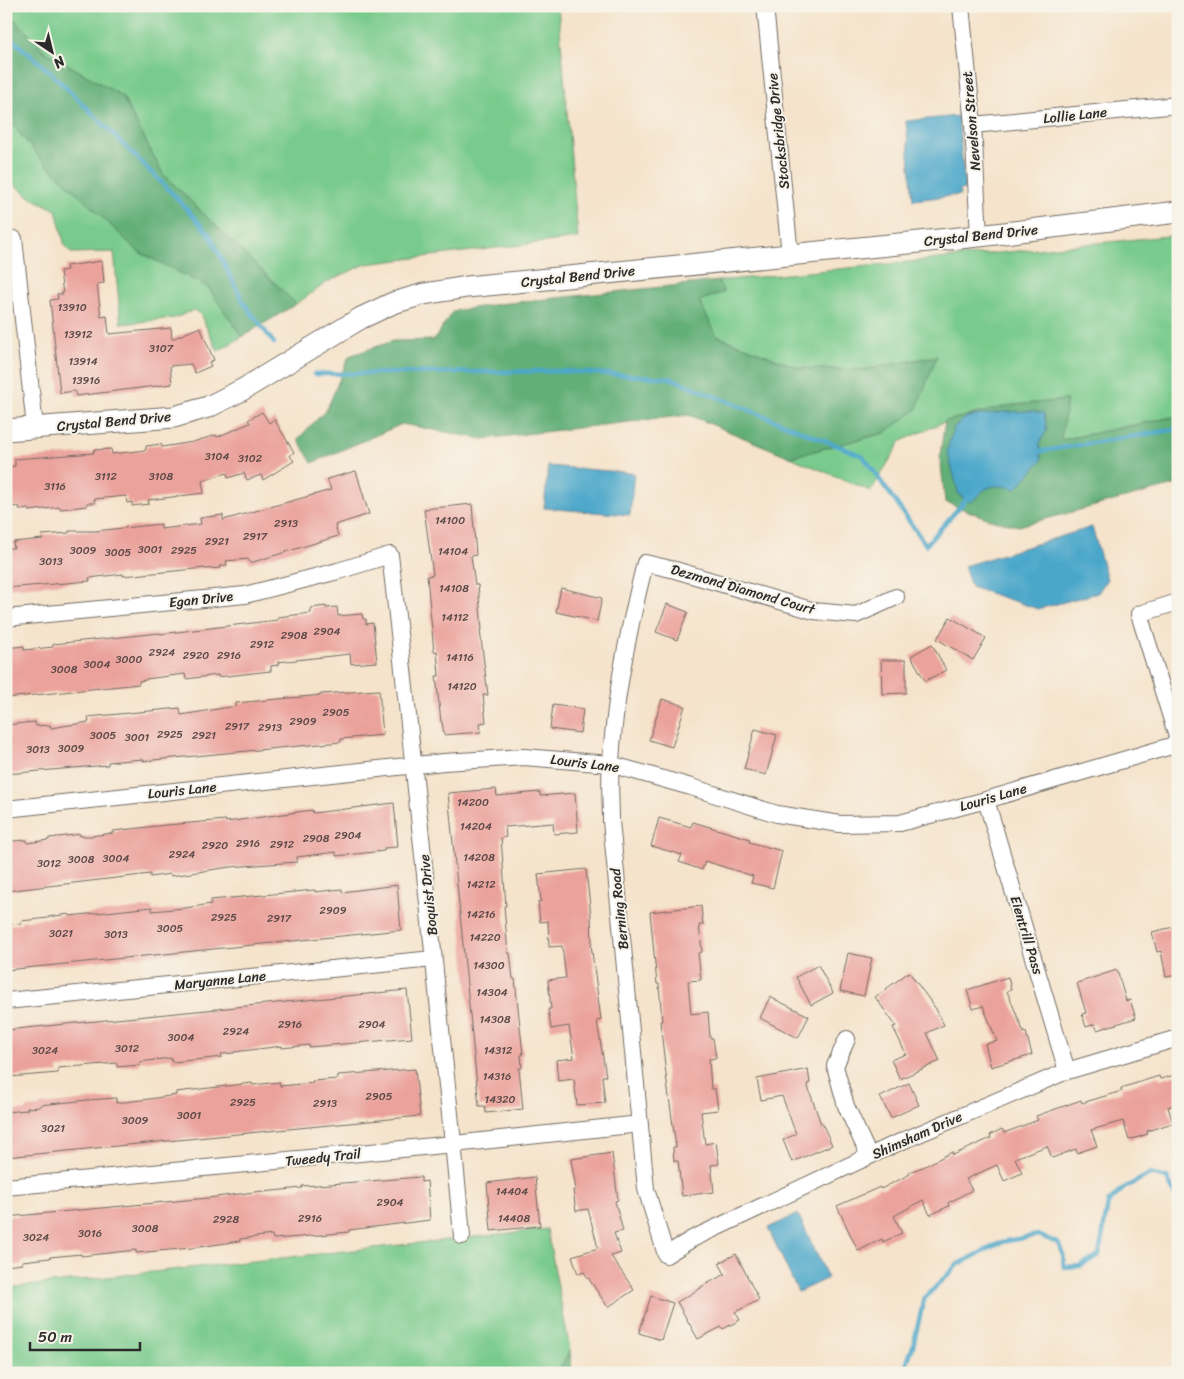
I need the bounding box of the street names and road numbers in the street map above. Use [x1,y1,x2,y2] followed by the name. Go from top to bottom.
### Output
[955,70,988,172] street label: Nevelson Street
[760,72,797,190] street label: Stocksbridge Drive
[1042,100,1108,131] street label: Lollie Lane
[923,217,1039,254] street label: Crystal Bend Drive
[520,258,636,295] street label: Crystal Bend Drive
[56,404,172,439] street label: Crystal Bend Drive
[668,557,819,622] street label: Dezmond Diamond Court
[168,584,235,615] street label: Egan Drive
[549,747,621,780] street label: Louris Lane
[146,774,218,807] street label: Louris Lane
[956,776,1030,819] street label: Louris Lane
[412,853,445,937] street label: Boquist Drive
[603,866,636,951] street label: Berning Road
[1003,893,1051,978] street label: Eientrill Pass
[173,963,267,998] street label: Maryanne Lane
[868,1104,967,1167] street label: Shimsham Drive
[284,1141,363,1174] street label: Tweedy Trail

